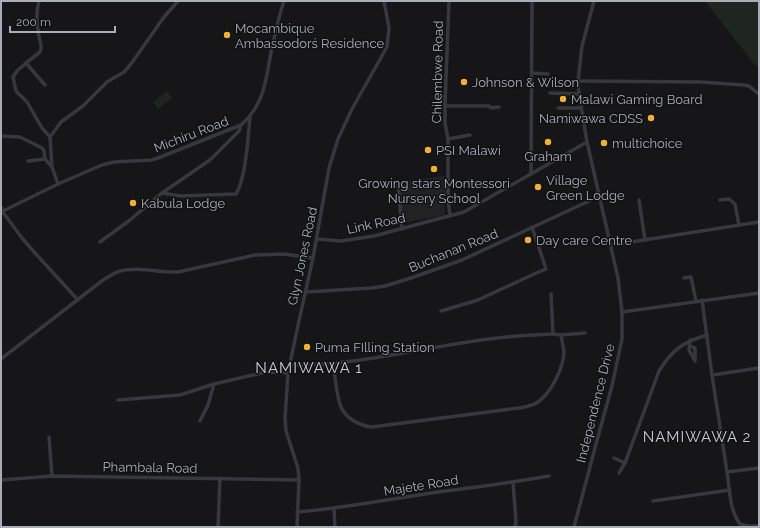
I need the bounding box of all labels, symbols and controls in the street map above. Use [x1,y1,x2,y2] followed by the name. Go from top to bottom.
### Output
[10,8,115,34] scale bar
[16,15,51,29] text: 200 m
[235,21,384,51] place label: Mocambique Ambassodorś Residence
[429,21,446,123] street label: Chilembwe Road
[222,30,232,40] marker: Mocambique Ambassodorś Residence
[472,75,579,90] place label: Johnson & Wilson
[459,77,469,87] marker: Johnson & Wilson
[571,92,703,107] place label: Malawi Gaming Board
[558,94,568,104] marker: Malawi Gaming Board
[539,111,643,126] place label: Namiwawa CDSS
[152,113,231,156] street label: Michiru Road
[646,113,656,123] marker: Namiwawa CDSS
[612,136,683,151] place label: multichoice
[543,137,553,147] marker: Graham
[599,138,609,148] marker: multichoice
[436,143,501,158] place label: PSI Malawi
[423,145,433,155] marker: PSI Malawi
[524,149,572,164] place label: Graham
[429,164,439,174] marker: Growing stars Montessori Nursery School
[546,173,625,203] place label: Village Green Lodge
[358,176,510,206] place label: Growing stars Montessori Nursery School
[533,182,543,192] marker: Village Green Lodge
[141,196,225,211] place label: Kabula Lodge
[128,198,138,208] marker: Kabula Lodge
[285,206,320,307] street label: Glyn Jones Road
[345,210,407,237] street label: Link Road
[406,226,500,275] street label: Buchanan Road
[536,233,632,248] place label: Day care Centre
[523,235,533,245] marker: Day care Centre
[315,340,435,355] place label: Puma FIlling Station
[302,342,312,352] marker: Puma FIlling Station
[573,342,618,464] street label: Independence Drive
[255,359,363,377] district label: NAMIWAWA 1
[643,428,751,446] district label: NAMIWAWA 2
[102,459,198,476] street label: Phambala Road
[383,472,459,499] street label: Majete Road

